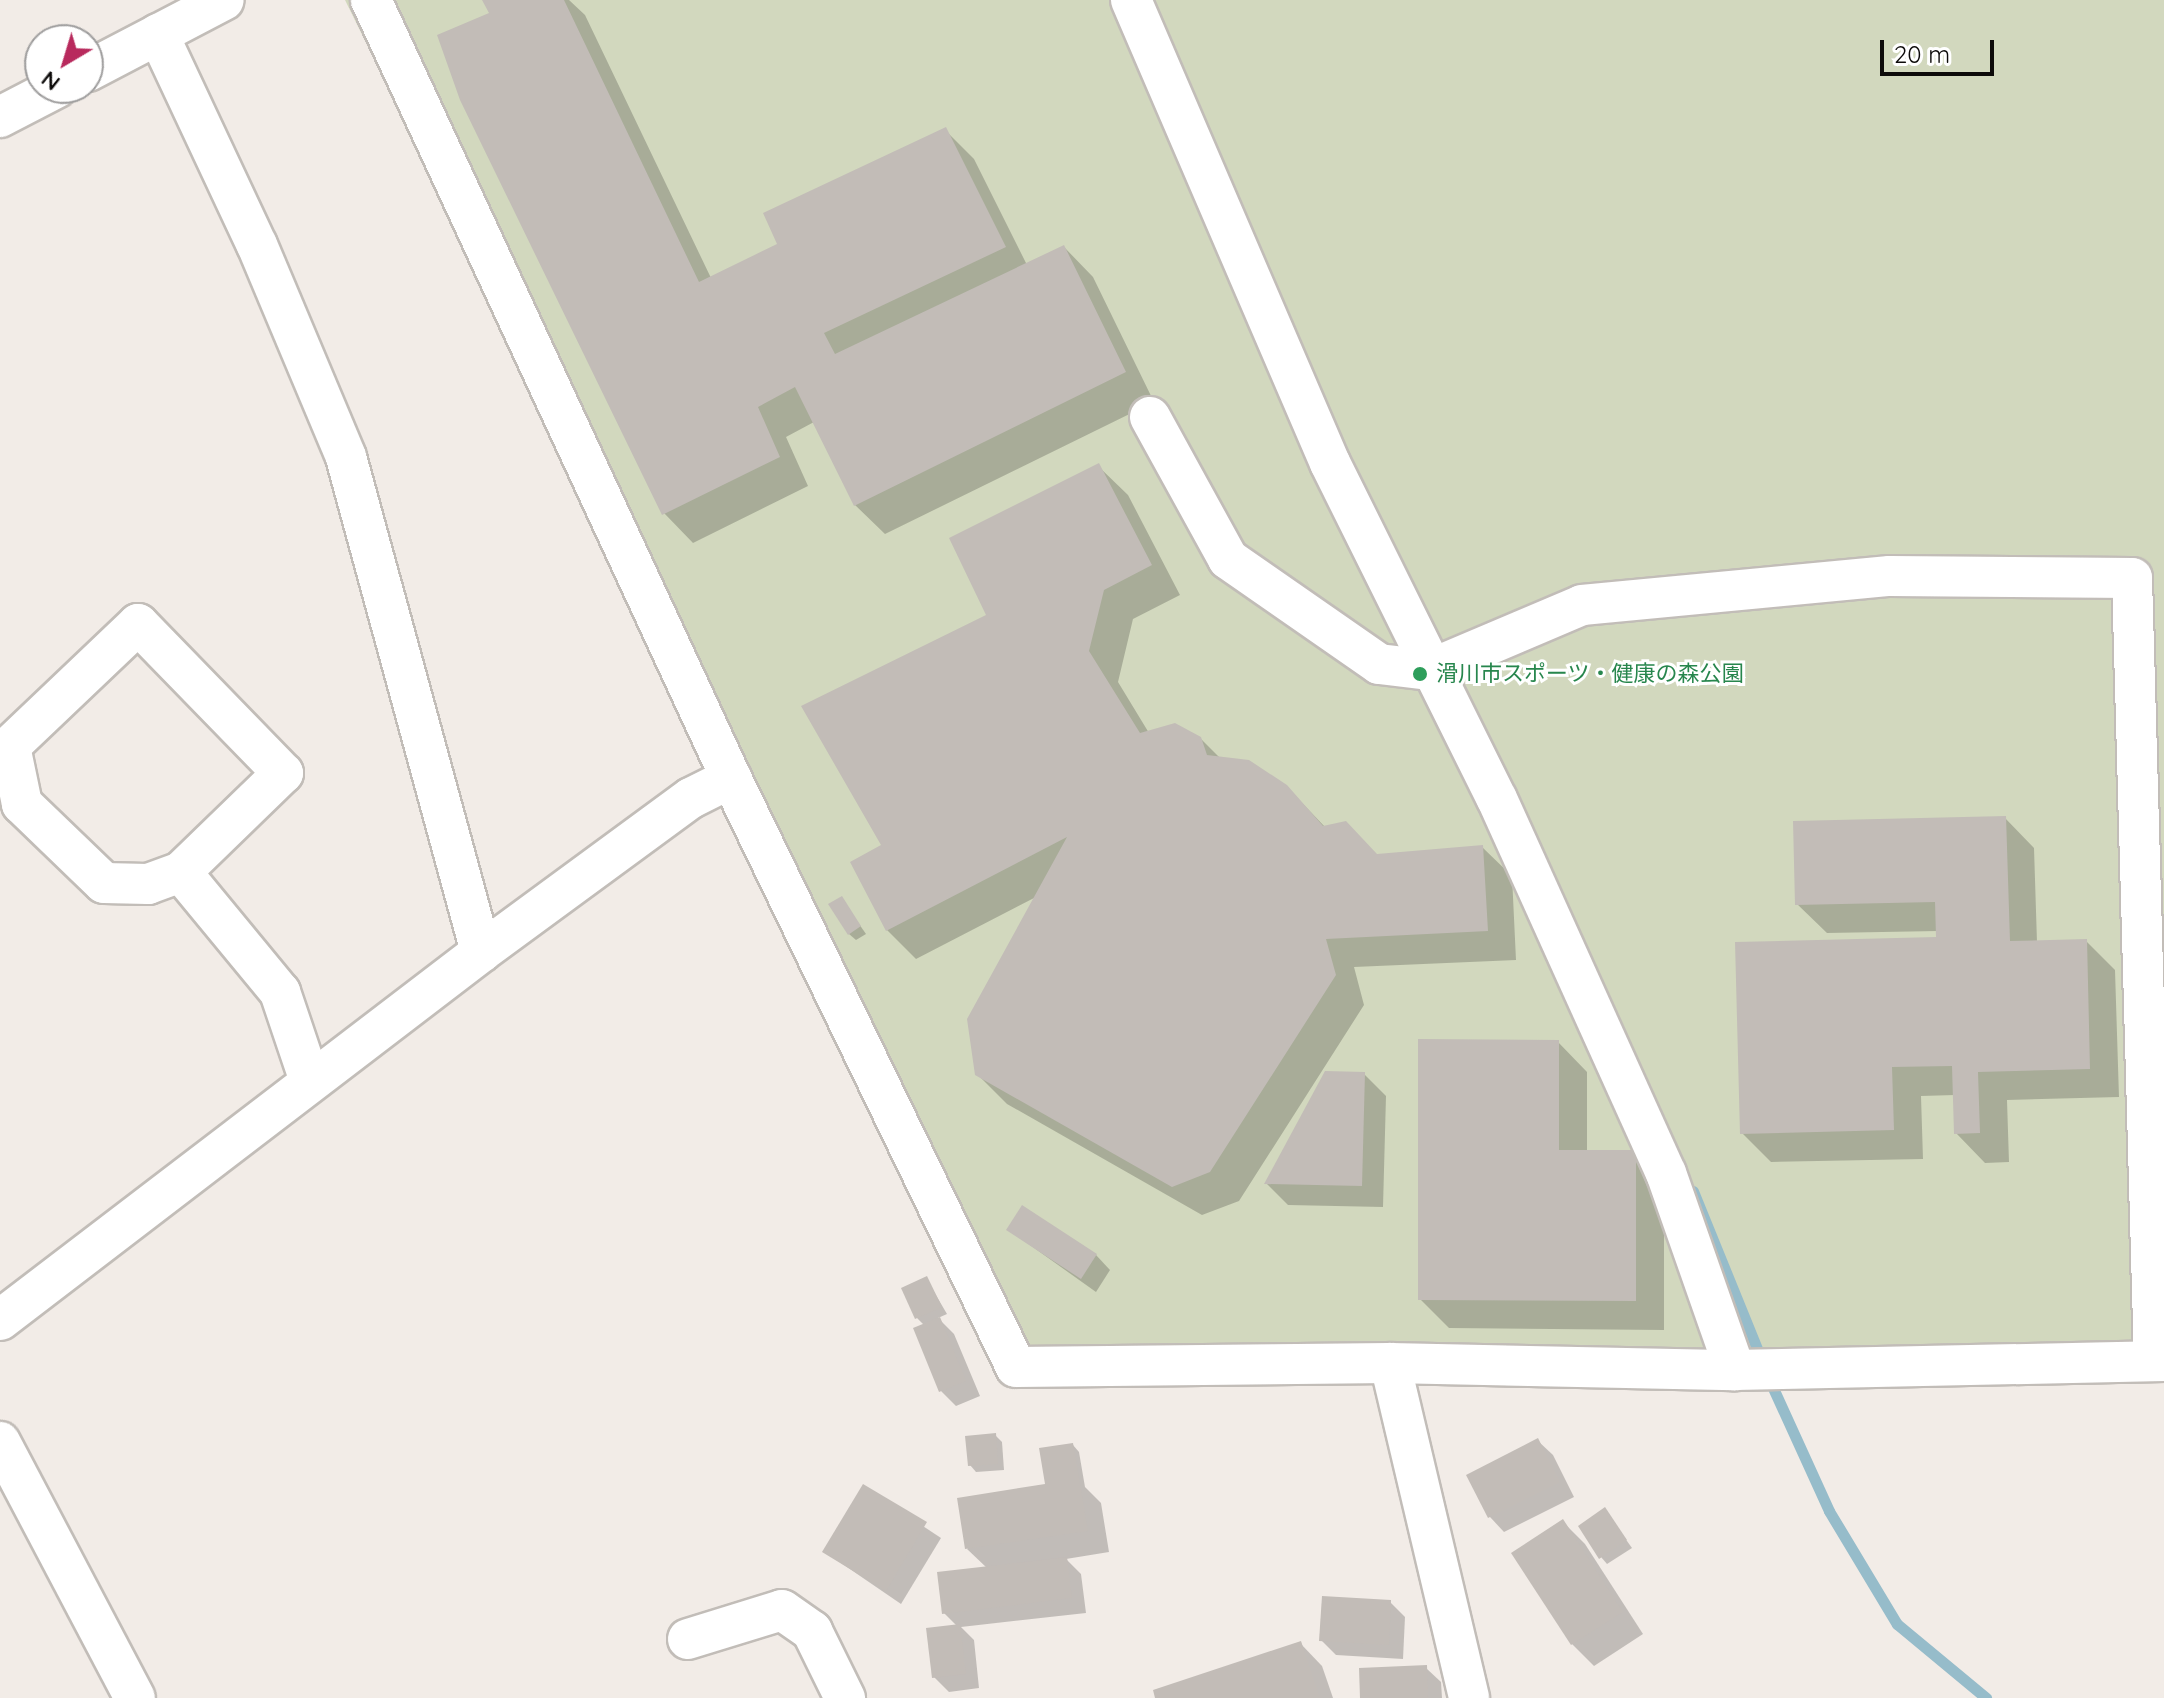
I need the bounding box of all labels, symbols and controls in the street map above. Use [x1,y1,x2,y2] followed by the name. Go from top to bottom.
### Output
[24,24,104,104] north arrow
[1884,24,1998,74] scale bar
[1894,39,1950,69] text: 20 m
[35,65,65,97] text: N
[1436,661,1744,687] place label: 滑川市スポーツ・健康の森公園
[1411,665,1429,683] marker: 滑川市スポーツ・健康の森公園

